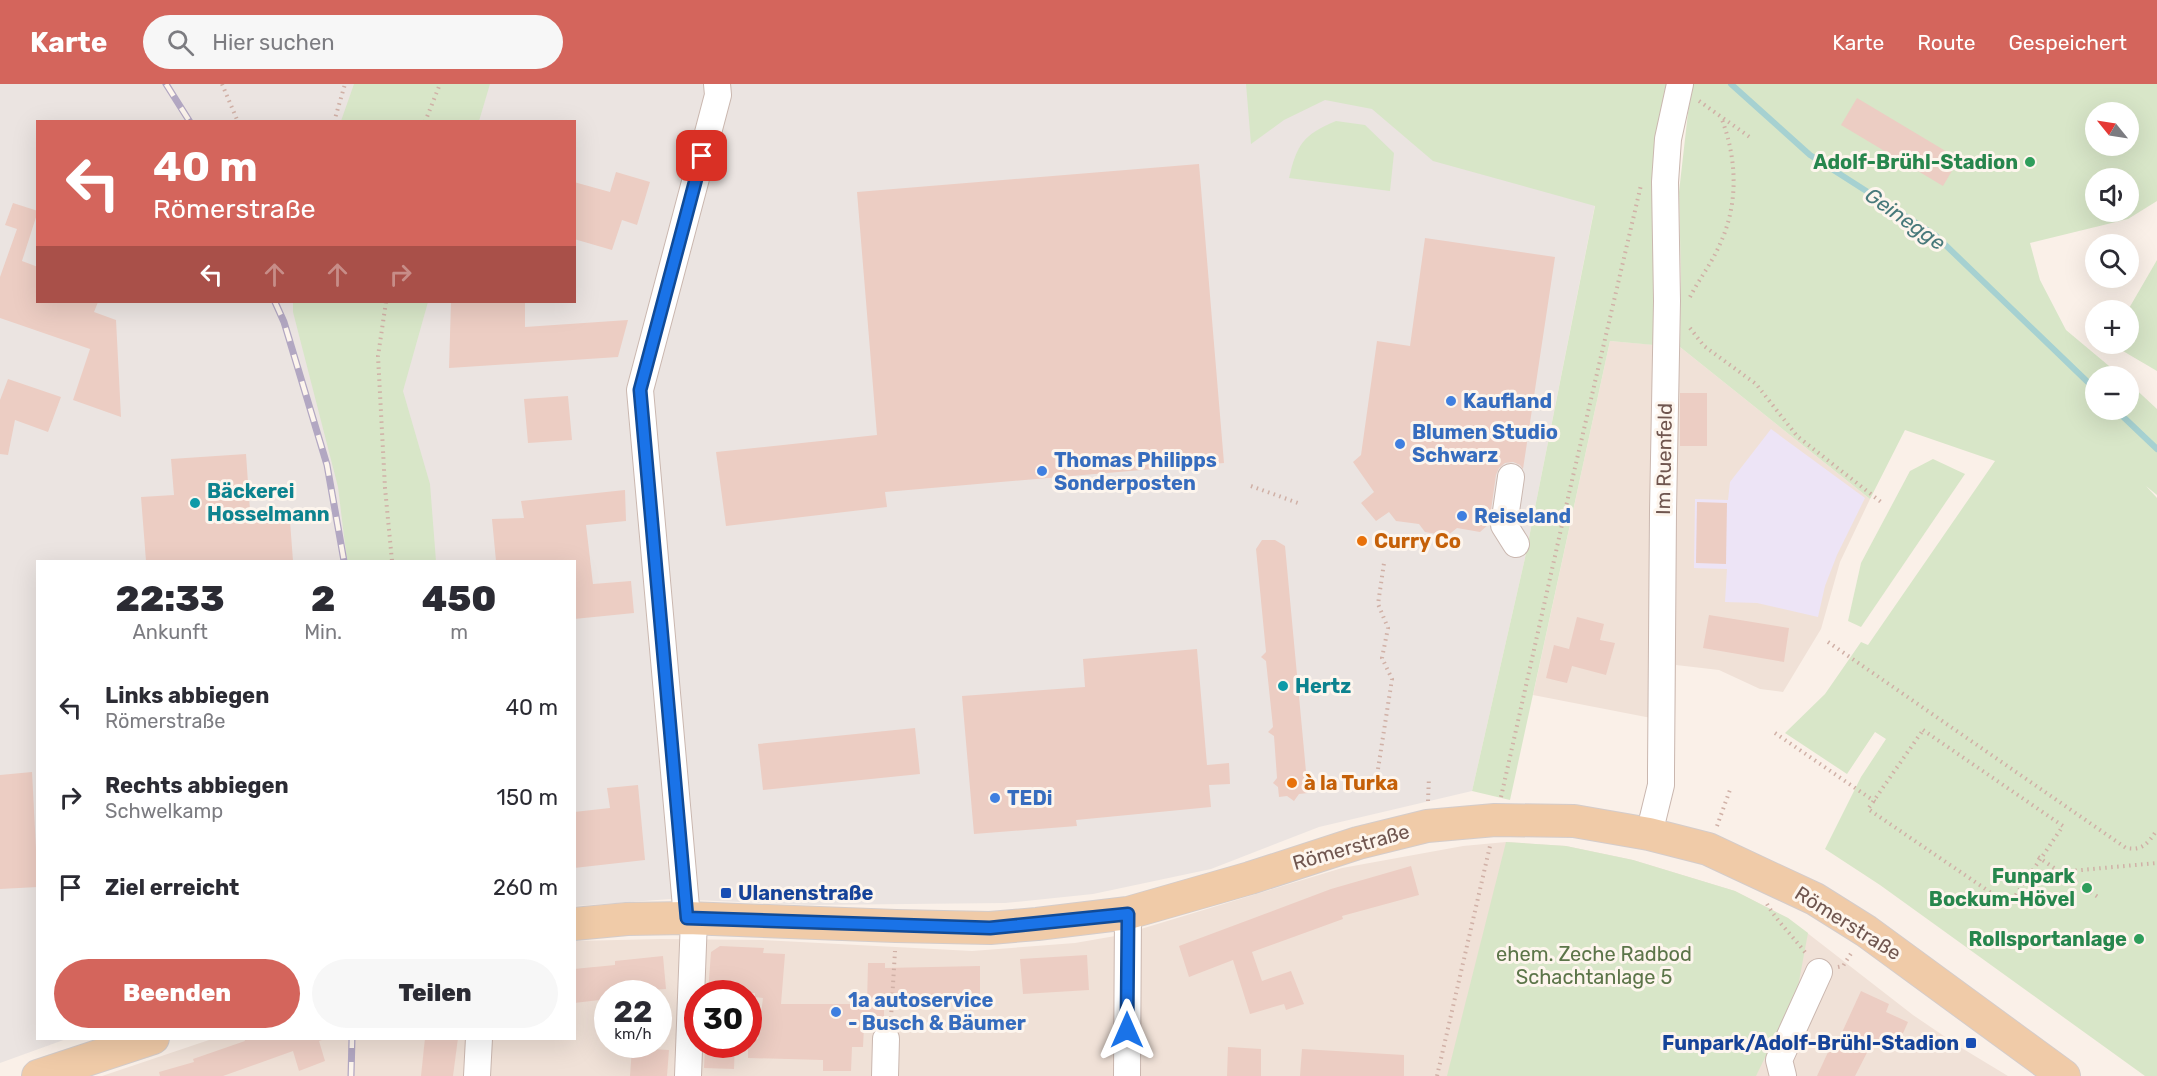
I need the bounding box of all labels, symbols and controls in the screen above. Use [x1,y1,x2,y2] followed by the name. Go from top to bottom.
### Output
[143,15,563,69] search box
[30,26,107,59] text: Karte
[164,26,197,59] icon: search
[212,29,335,56] text: Hier suchen
[1832,30,1884,55] text: Karte
[1917,30,1976,55] text: Route
[2009,30,2127,55] text: Gespeichert
[2085,102,2139,156] north arrow
[2085,102,2139,420] map controls
[676,130,727,181] pin
[685,139,718,172] icon: arrive
[153,142,258,192] text: 40 m
[54,144,132,222] icon: left
[1813,150,2018,174] place label: Adolf-Brühl-Stadion
[2023,155,2037,169] marker: Adolf-Brühl-Stadion
[2085,168,2139,222] button: sound
[1860,182,1950,255] water label: Geinegge
[153,193,316,225] text: Römerstraße
[2085,234,2139,288] button: search
[195,258,228,291] icon: left
[258,258,291,291] icon: ahead
[321,258,354,291] icon: ahead
[384,258,417,291] icon: right
[2085,300,2139,354] button: +
[2085,366,2139,420] button: −
[1463,389,1552,413] place label: Kaufland
[1444,394,1458,408] marker: Kaufland
[1651,403,1677,515] street label: Im Ruenfeld
[1412,420,1558,467] place label: Blumen Studio Schwarz
[1393,437,1407,451] marker: Blumen Studio Schwarz
[1054,448,1217,495] place label: Thomas Philipps Sonderposten
[1035,464,1049,478] marker: Thomas Philipps Sonderposten
[207,479,330,526] place label: Bäckerei Hosselmann
[188,496,202,510] marker: Bäckerei Hosselmann
[1474,504,1571,528] place label: Reiseland
[1455,509,1469,523] marker: Reiseland
[1374,529,1461,553] place label: Curry Co
[1355,534,1369,548] marker: Curry Co
[116,577,225,620] text: 22:33
[311,577,335,620] text: 2
[422,577,496,620] text: 450
[132,620,208,644] text: Ankunft
[304,620,342,644] text: Min.
[450,620,468,644] text: m
[1295,674,1351,698] place label: Hertz
[1276,679,1290,693] marker: Hertz
[105,682,269,709] text: Links abbiegen
[54,691,87,724] icon: left
[505,694,558,721] text: 40 m
[105,709,226,733] text: Römerstraße
[1304,771,1398,795] place label: à la Turka
[105,772,289,799] text: Rechts abbiegen
[1285,776,1299,790] marker: à la Turka
[54,781,87,814] icon: right
[497,784,558,811] text: 150 m
[1007,786,1052,810] place label: TEDi
[988,791,1002,805] marker: TEDi
[105,799,223,823] text: Schwelkamp
[1290,819,1412,875] street label: Römerstraße
[1929,864,2075,911] place label: Funpark Bockum-Hövel
[54,871,87,904] icon: arrive
[105,874,239,901] text: Ziel erreicht
[493,874,558,901] text: 260 m
[738,881,873,905] place label: Ulanenstraße
[1791,881,1905,965] street label: Römerstraße
[2080,881,2094,895] marker: Funpark Bockum-Hövel
[719,886,733,900] marker: Ulanenstraße
[1969,927,2127,951] place label: Rollsportanlage
[2132,932,2146,946] marker: Rollsportanlage
[1496,942,1692,989] park label: ehem. Zeche Radbod Schachtanlage 5
[54,959,300,1028] button: Beenden
[312,959,558,1028] button: Teilen
[684,980,762,1058] speed limit sign: 30
[848,988,1026,1035] place label: 1a autoservice - Busch & Bäumer
[614,994,653,1030] text: 22
[1095,998,1159,1062] position arrow
[829,1005,843,1019] marker: 1a autoservice - Busch & Bäumer
[614,1025,652,1043] text: km/h
[1662,1031,1959,1055] place label: Funpark/Adolf-Brühl-Stadion
[1964,1036,1978,1050] marker: Funpark/Adolf-Brühl-Stadion

